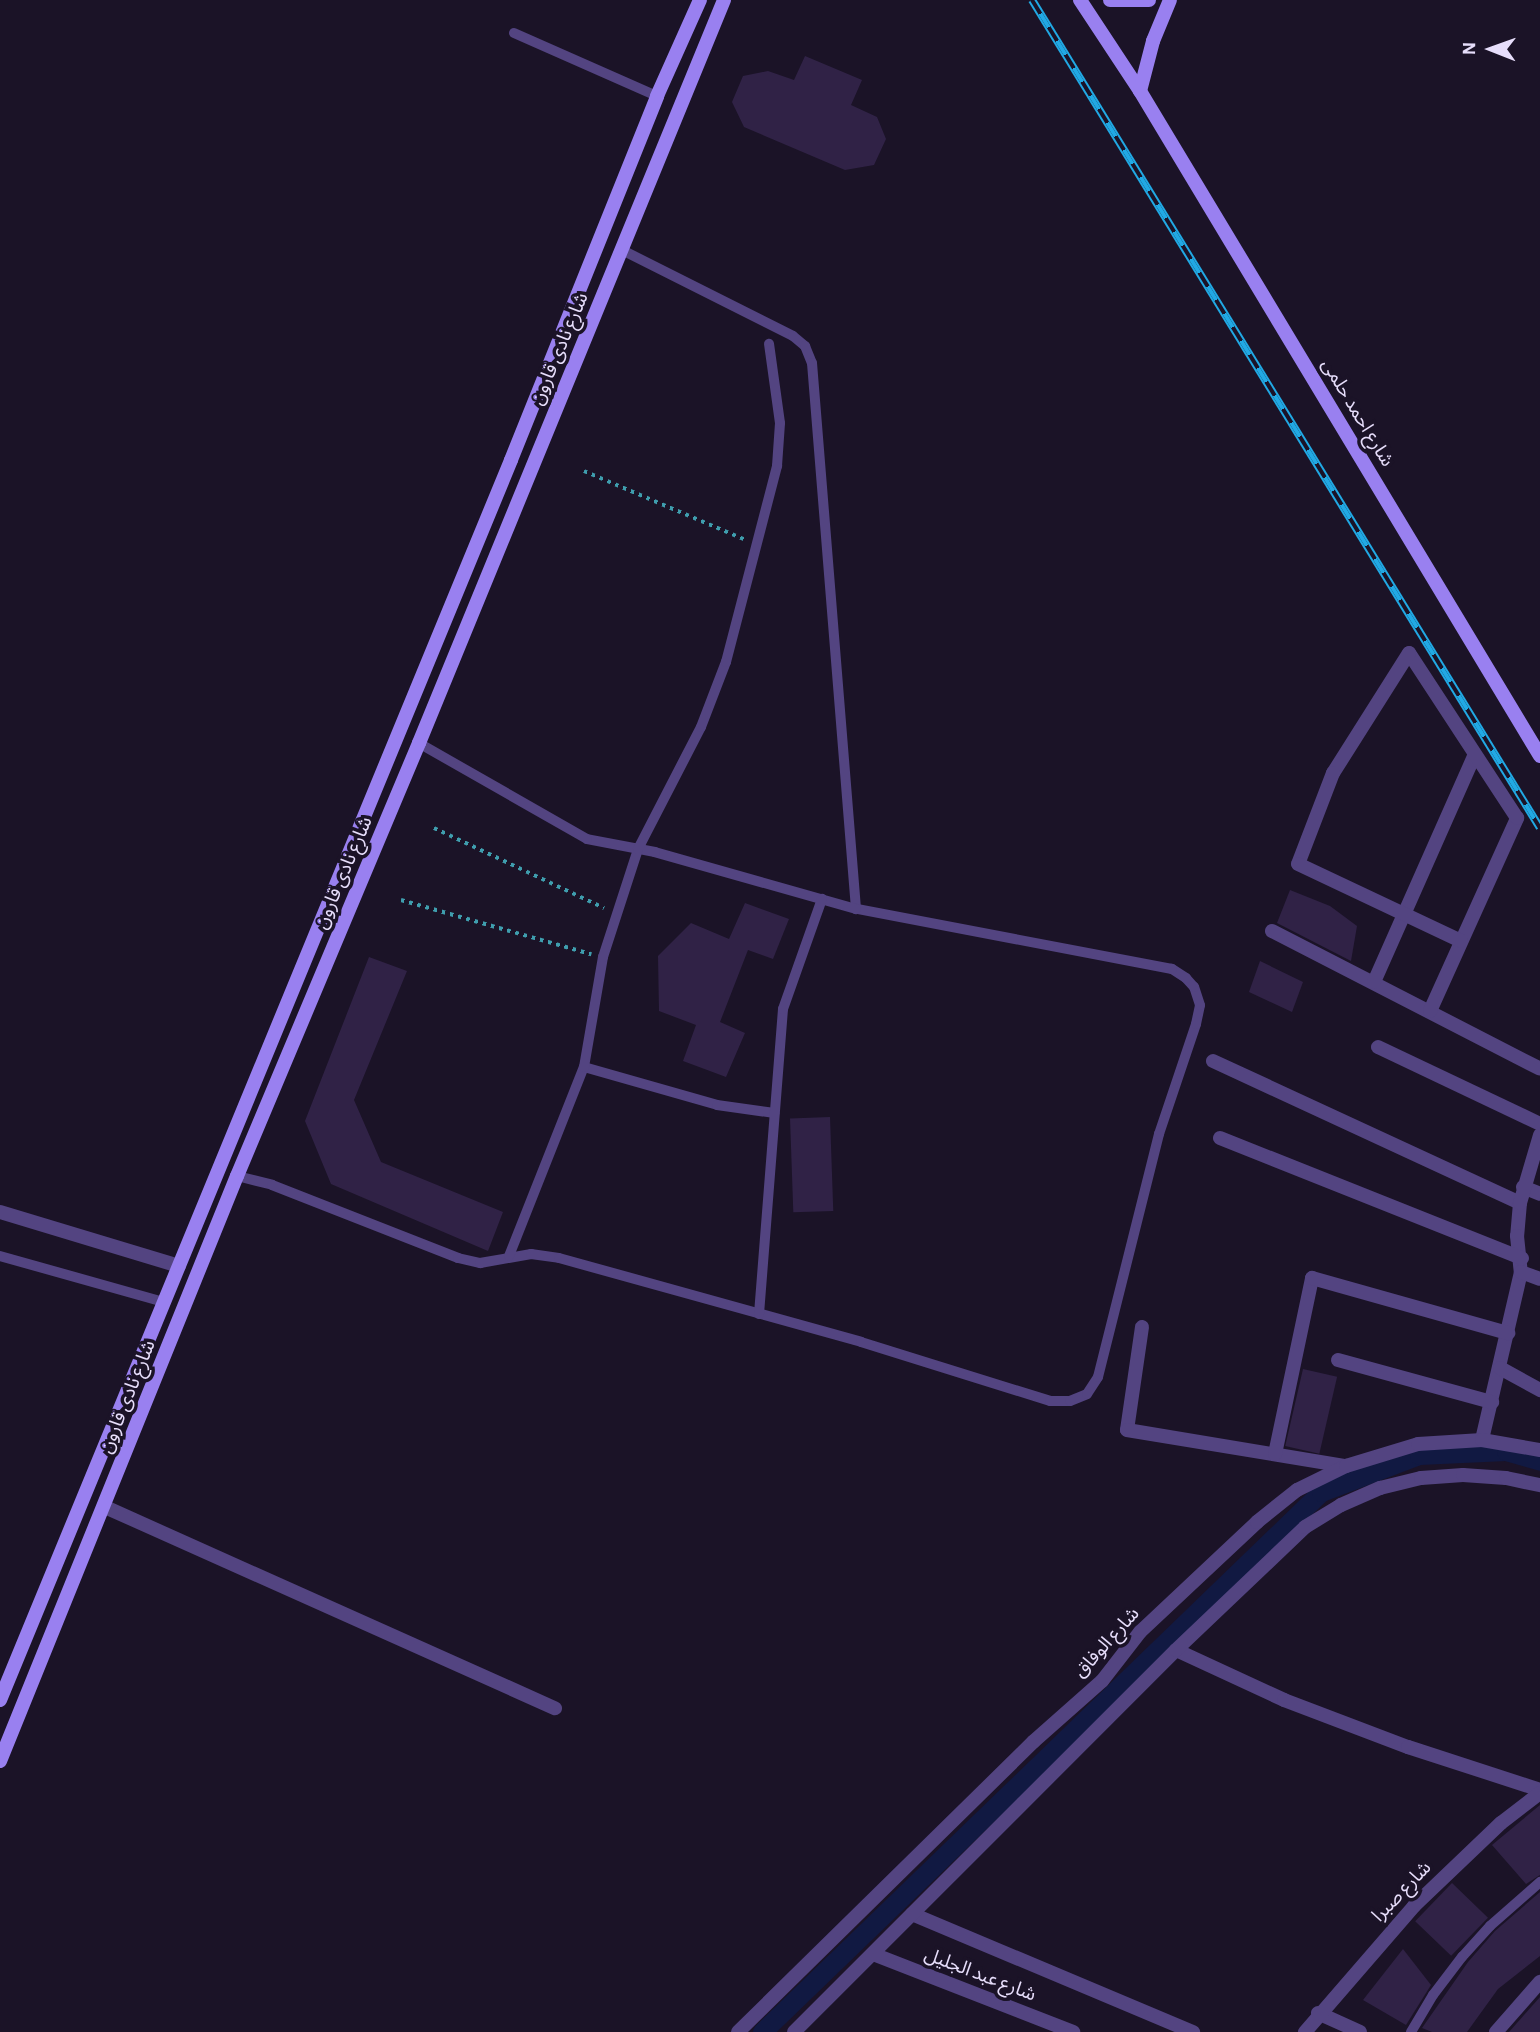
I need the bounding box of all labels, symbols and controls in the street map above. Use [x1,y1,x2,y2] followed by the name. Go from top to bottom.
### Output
[1456,14,1526,84] north arrow
[1460,42,1479,55] text: N
[526,289,594,409] street label: شارع نادى قارون
[1316,355,1398,471] street label: شارع احمد حلمى
[310,813,378,933] street label: شارع نادى قارون
[95,1337,161,1457] street label: شارع نادى قارون
[1069,1603,1145,1683] street label: شارع الوفاق
[1368,1857,1436,1927] street label: شارع صبرا
[921,1943,1039,2007] street label: شارع عبد الجليل

